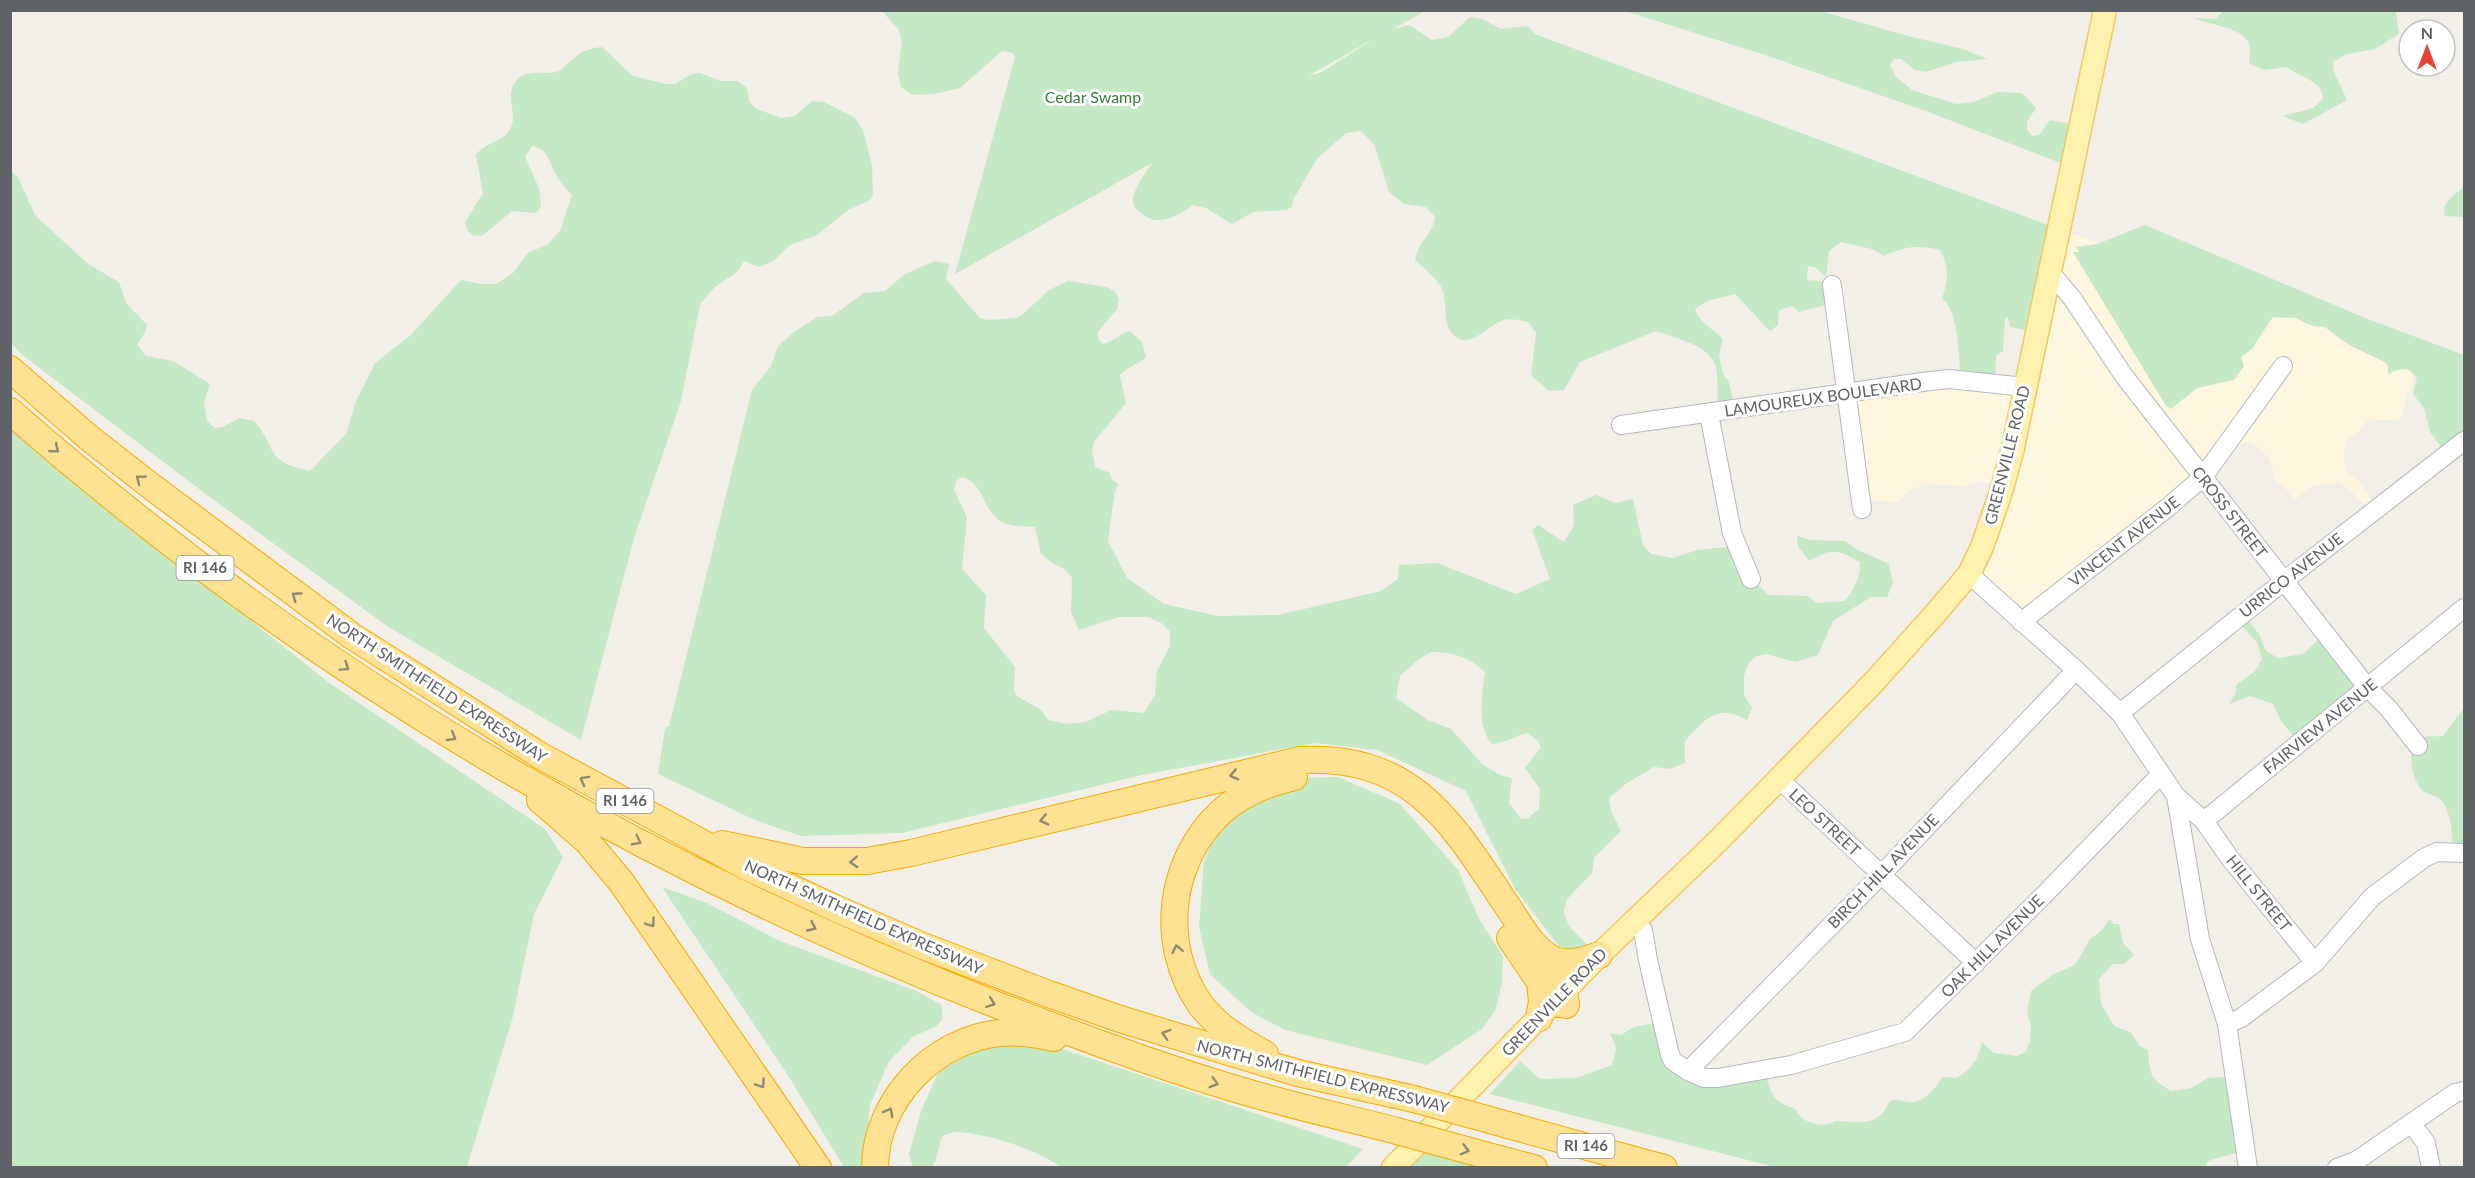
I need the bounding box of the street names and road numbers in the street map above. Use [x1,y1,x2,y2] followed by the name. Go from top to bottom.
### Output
[1723,373,1923,420] street label: LAMOUREUX BOULEVARD
[1980,383,2033,527] street label: GREENVILLE ROAD
[2189,462,2272,562] street label: CROSS STREET
[2064,491,2183,590] street label: VINCENT AVENUE
[2235,528,2346,621] street label: URRICO AVENUE
[176,556,234,580] road number: RI 146
[324,609,551,766] street label: NORTH SMITHFIELD EXPRESSWAY
[2259,674,2380,777] street label: FAIRVIEW AVENUE
[1786,784,1865,860] street label: LEO STREET
[596,789,654,813] road number: RI 146
[1823,810,1942,932] street label: BIRCH HILL AVENUE
[2223,851,2296,935] street label: HILL STREET
[742,855,986,978] street label: NORTH SMITHFIELD EXPRESSWAY
[1936,890,2047,1001] street label: OAK HILL AVENUE
[1497,944,1610,1060] street label: GREENVILLE ROAD
[1195,1035,1451,1116] street label: NORTH SMITHFIELD EXPRESSWAY
[1558,1134,1614,1158] road number: RI 146

